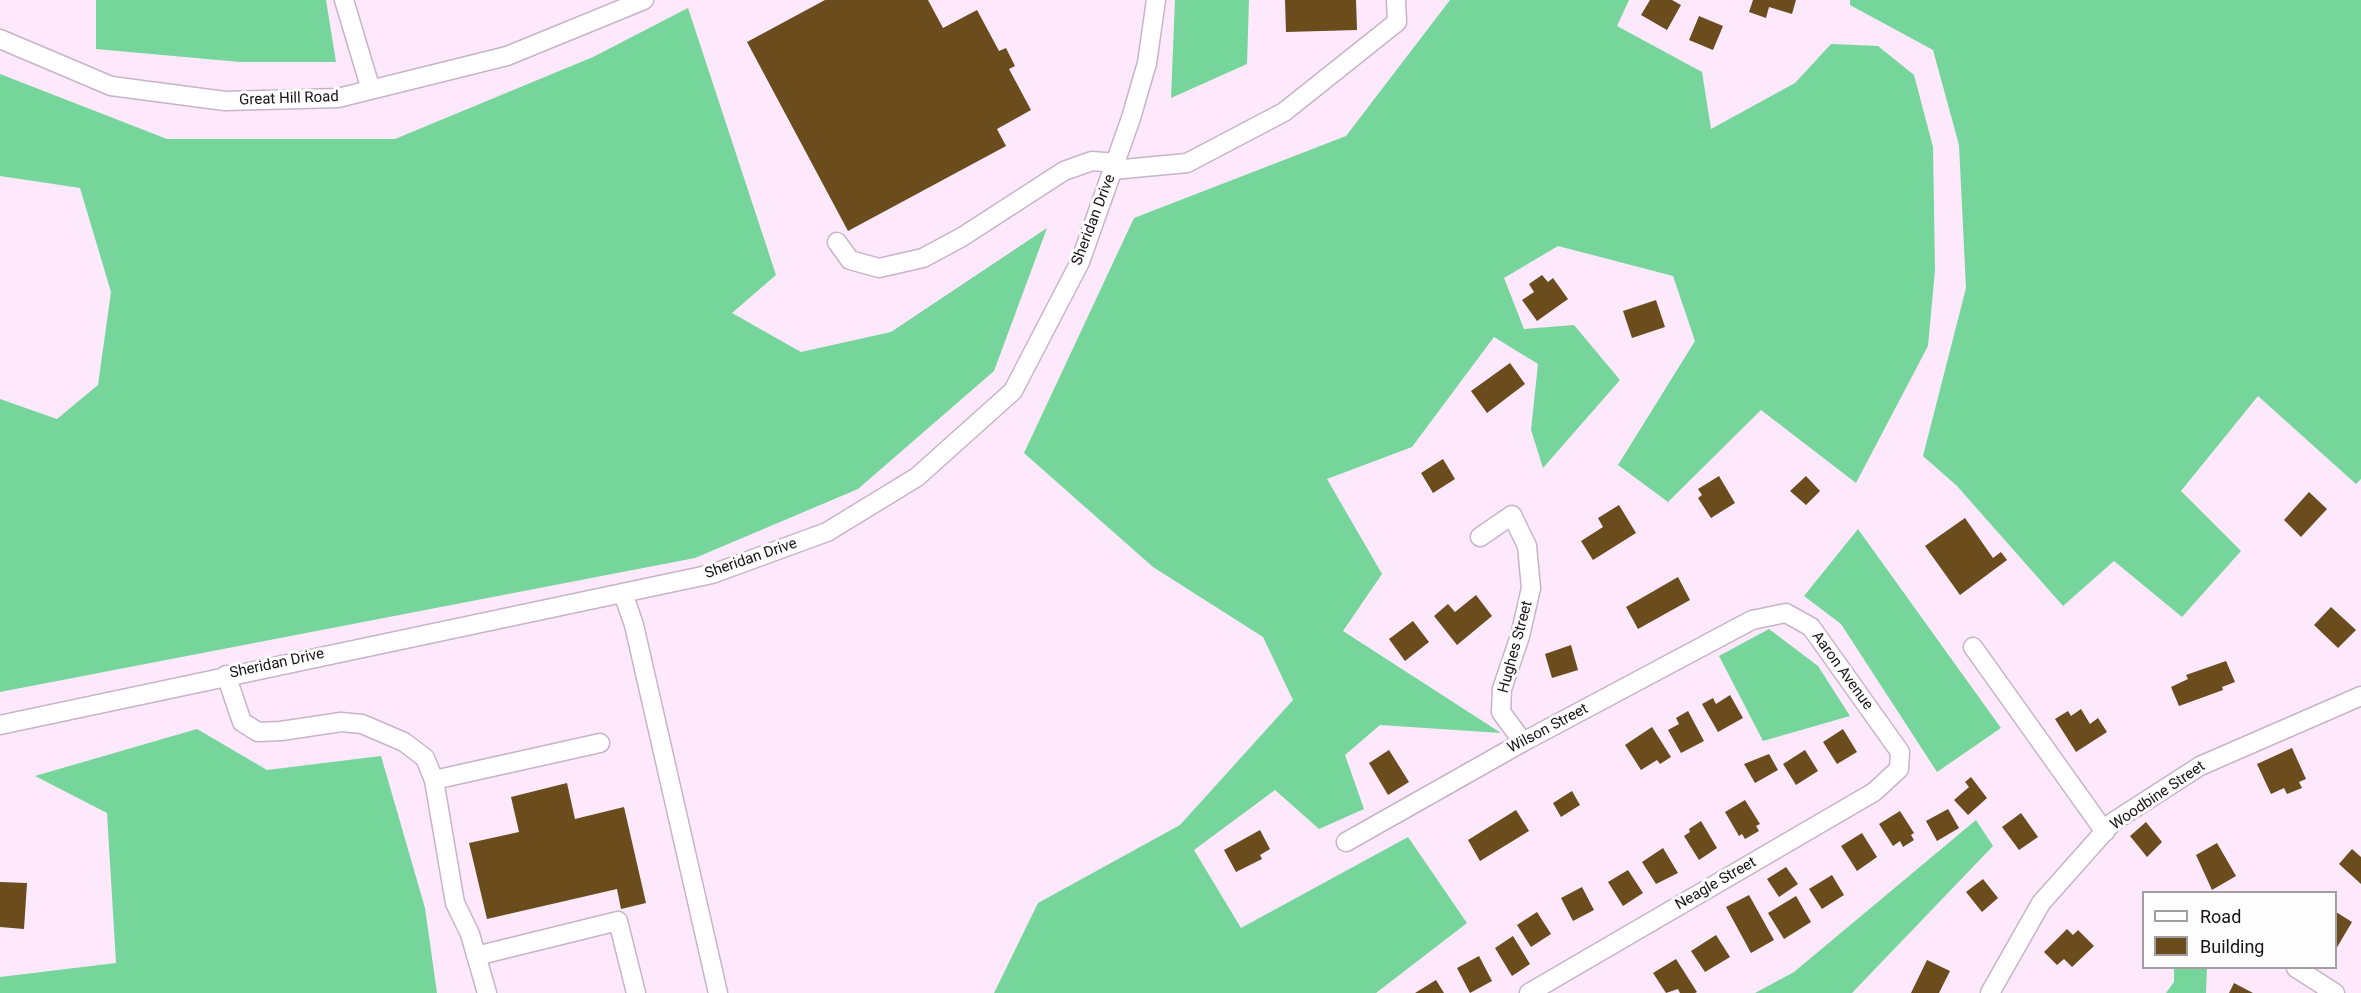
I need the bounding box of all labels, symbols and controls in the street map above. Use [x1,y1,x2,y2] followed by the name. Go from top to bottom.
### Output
[239,88,339,110] street label: Great Hill Road
[1068,172,1120,268] street label: Sheridan Drive
[703,535,799,583] street label: Sheridan Drive
[1495,599,1537,695] street label: Hughes Street
[1808,628,1876,714] street label: Aaron Avenue
[228,645,326,683] street label: Sheridan Drive
[1505,700,1591,758] street label: Wilson Street
[2107,758,2209,834] street label: Woodbine Street
[1672,854,1760,914] street label: Neagle Street
[2142,891,2337,969] legend
[2200,906,2241,927] text: Road
[2200,936,2264,957] text: Building

